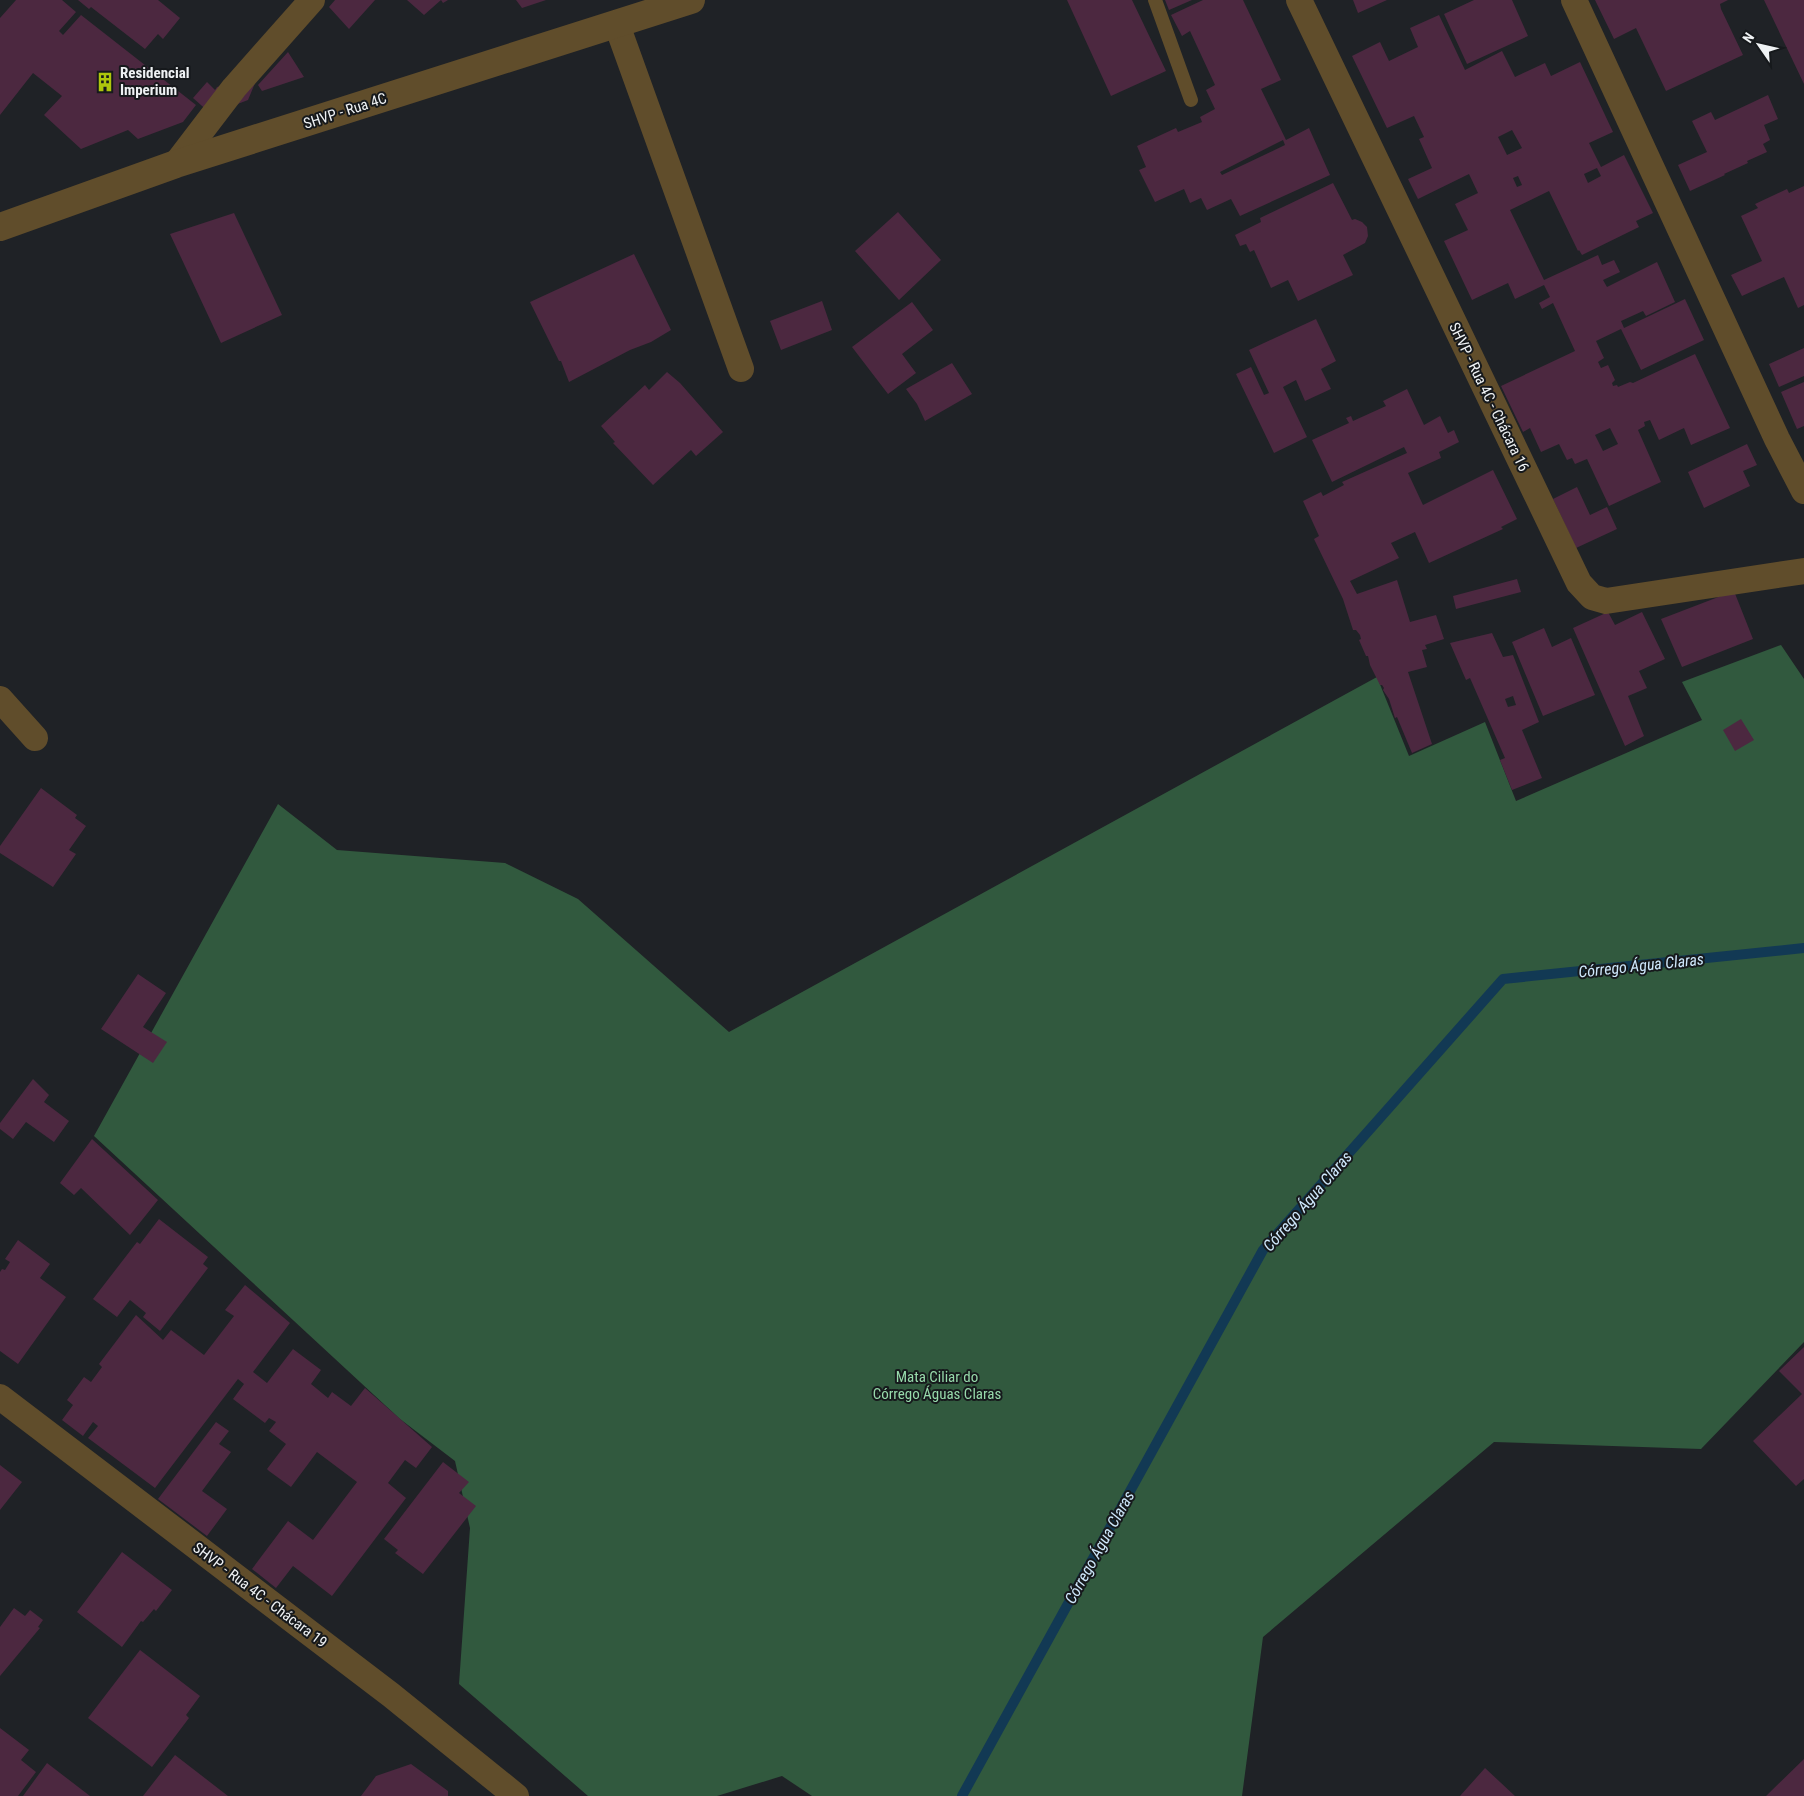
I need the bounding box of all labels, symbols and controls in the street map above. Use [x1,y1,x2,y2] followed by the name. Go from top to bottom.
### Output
[1734,20,1784,70] north arrow
[1739,30,1757,46] text: N
[120,64,190,99] place label: Residencial Imperium
[94,71,116,93] building icon: Residencial Imperium
[301,89,389,133] street label: SHVP - Rua 4C
[1445,320,1533,474] street label: SHVP - Rua 4C - Chácara 16
[1577,949,1705,982] water label: Córrego Água Claras
[1259,1147,1356,1255] water label: Córrego Água Claras
[873,1368,1001,1403] park label: Mata Ciliar do Córrego Águas Claras
[1061,1487,1138,1607] water label: Córrego Água Claras
[189,1539,331,1651] street label: SHVP - Rua 4C - Chácara 19

